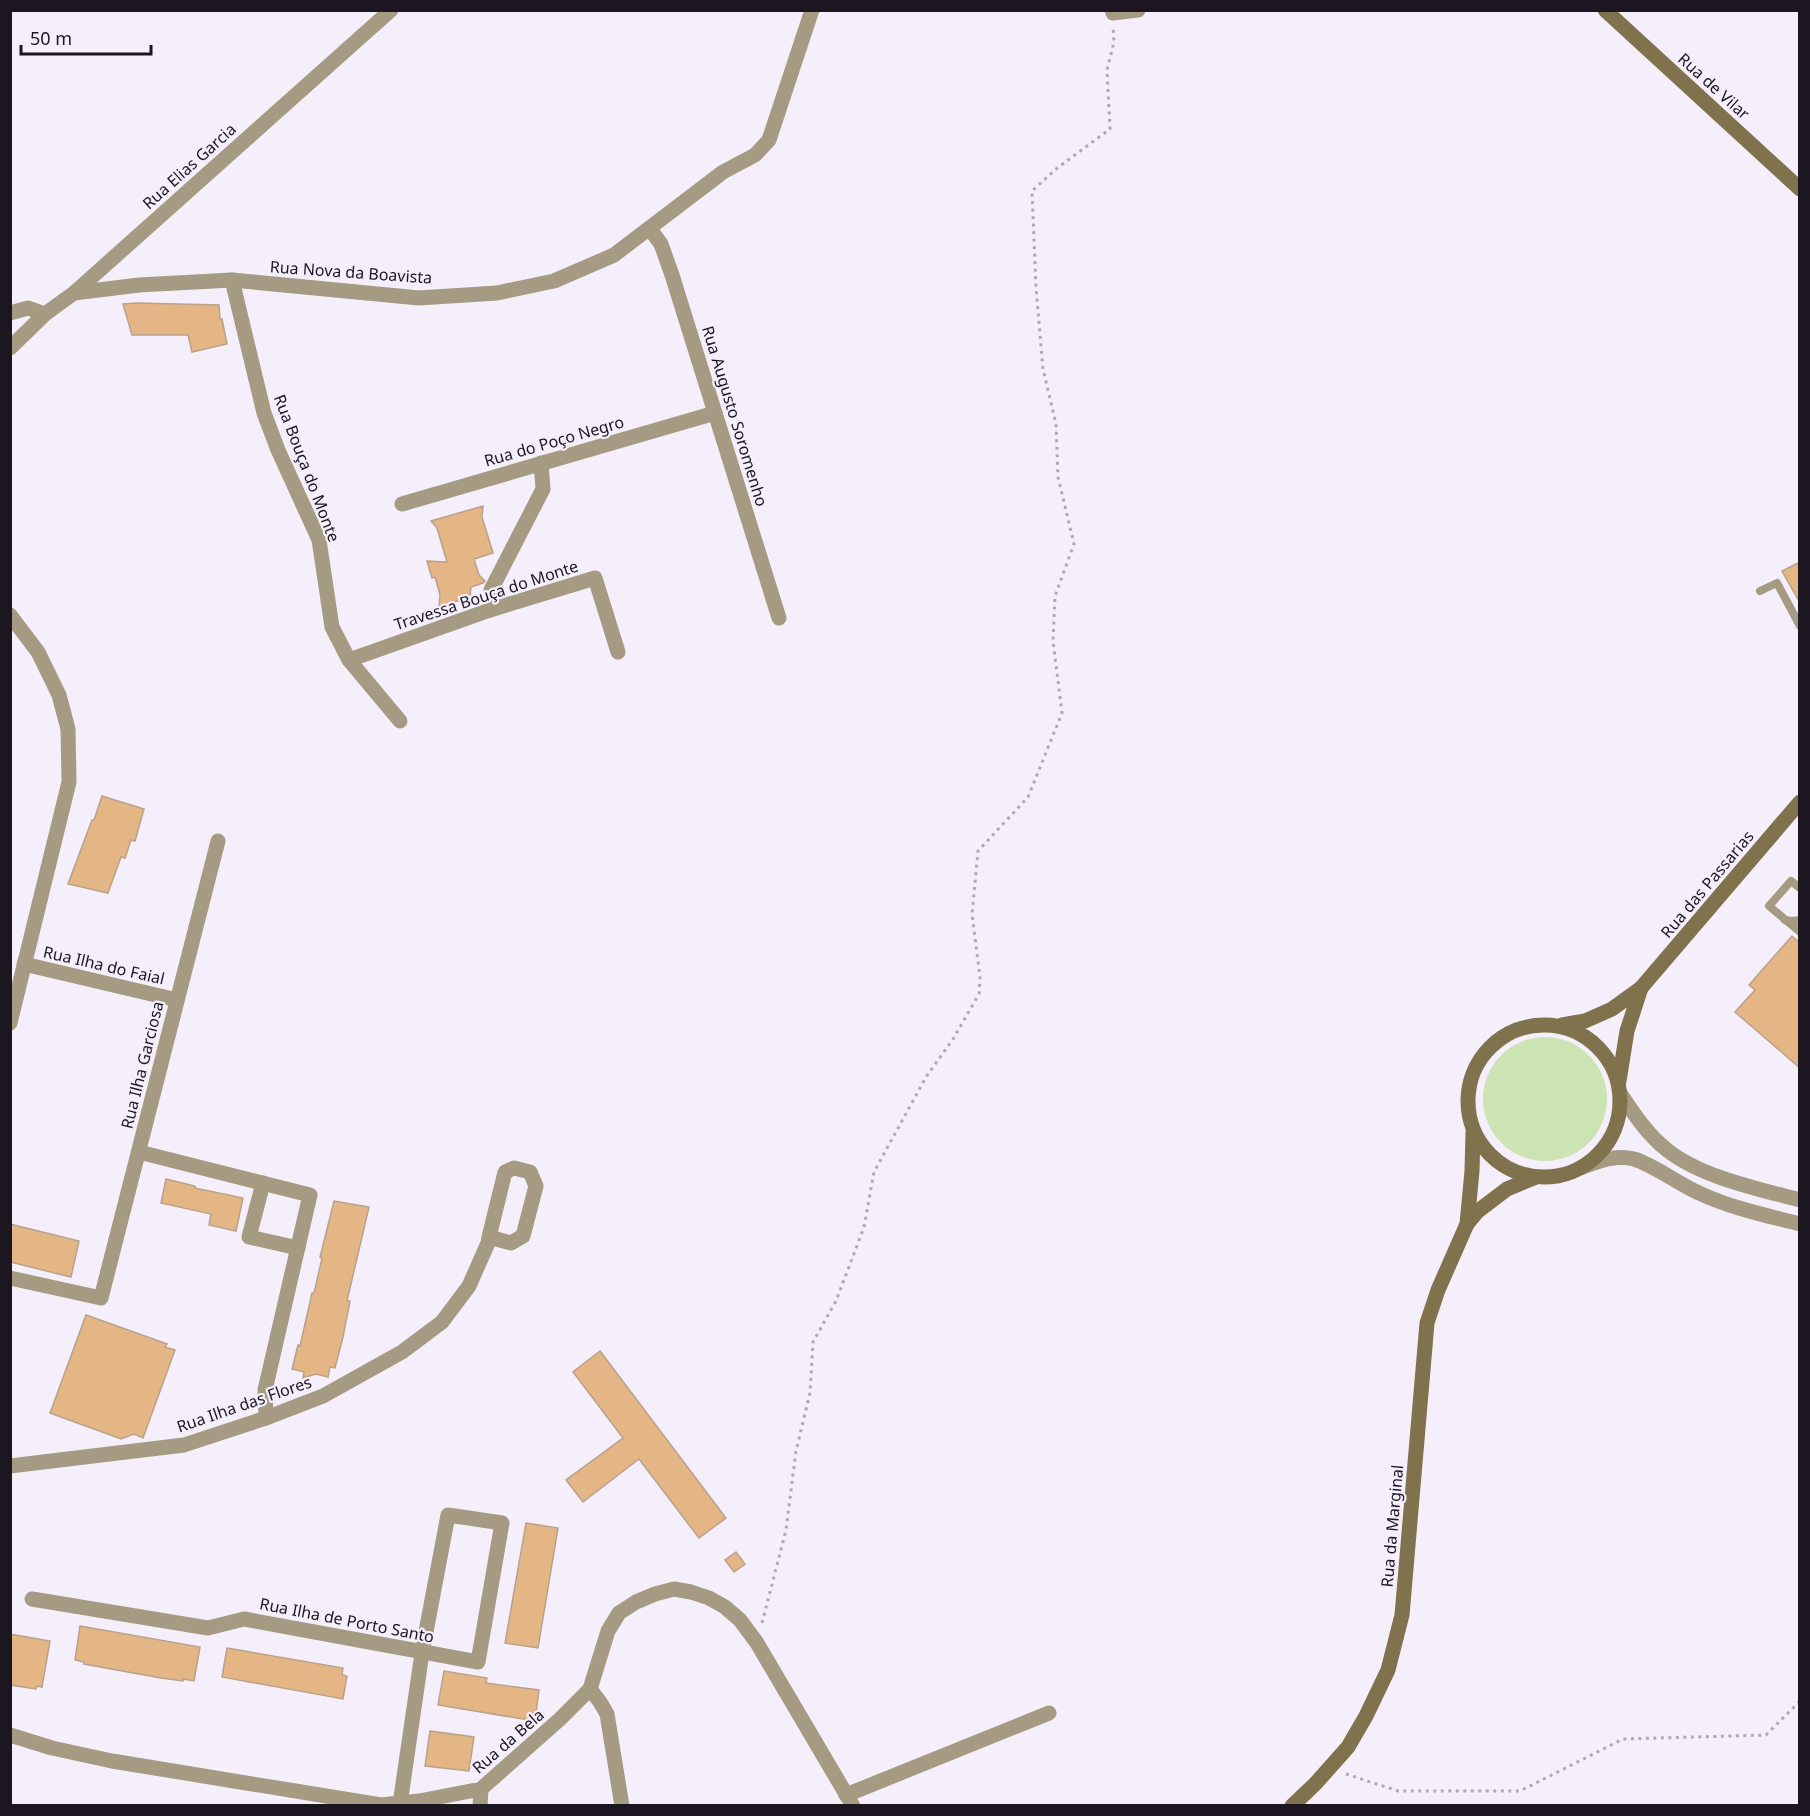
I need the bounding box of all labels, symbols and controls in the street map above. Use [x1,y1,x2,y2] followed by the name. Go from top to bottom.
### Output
[21,18,152,56] scale bar
[30,26,72,50] text: 50 m
[1673,48,1755,124] street label: Rua de Vilar
[138,118,240,214] street label: Rua Elias Garcia
[269,255,433,289] street label: Rua Nova da Boavista
[697,323,773,509] street label: Rua Augusto Soromenho
[269,391,345,545] street label: Rua Bouça do Monte
[482,411,626,471] street label: Rua do Poço Negro
[391,555,581,635] street label: Travessa Bouça do Monte
[1656,826,1758,942] street label: Rua das Passarias
[41,940,167,990] street label: Rua Ilha do Faial
[116,999,168,1131] street label: Rua Ilha Garciosa
[174,1371,314,1437] street label: Rua Ilha das Flores
[1376,1464,1408,1588] street label: Rua da Marginal
[258,1592,436,1648] street label: Rua Ilha de Porto Santo
[467,1704,549,1778] street label: Rua da Bela

